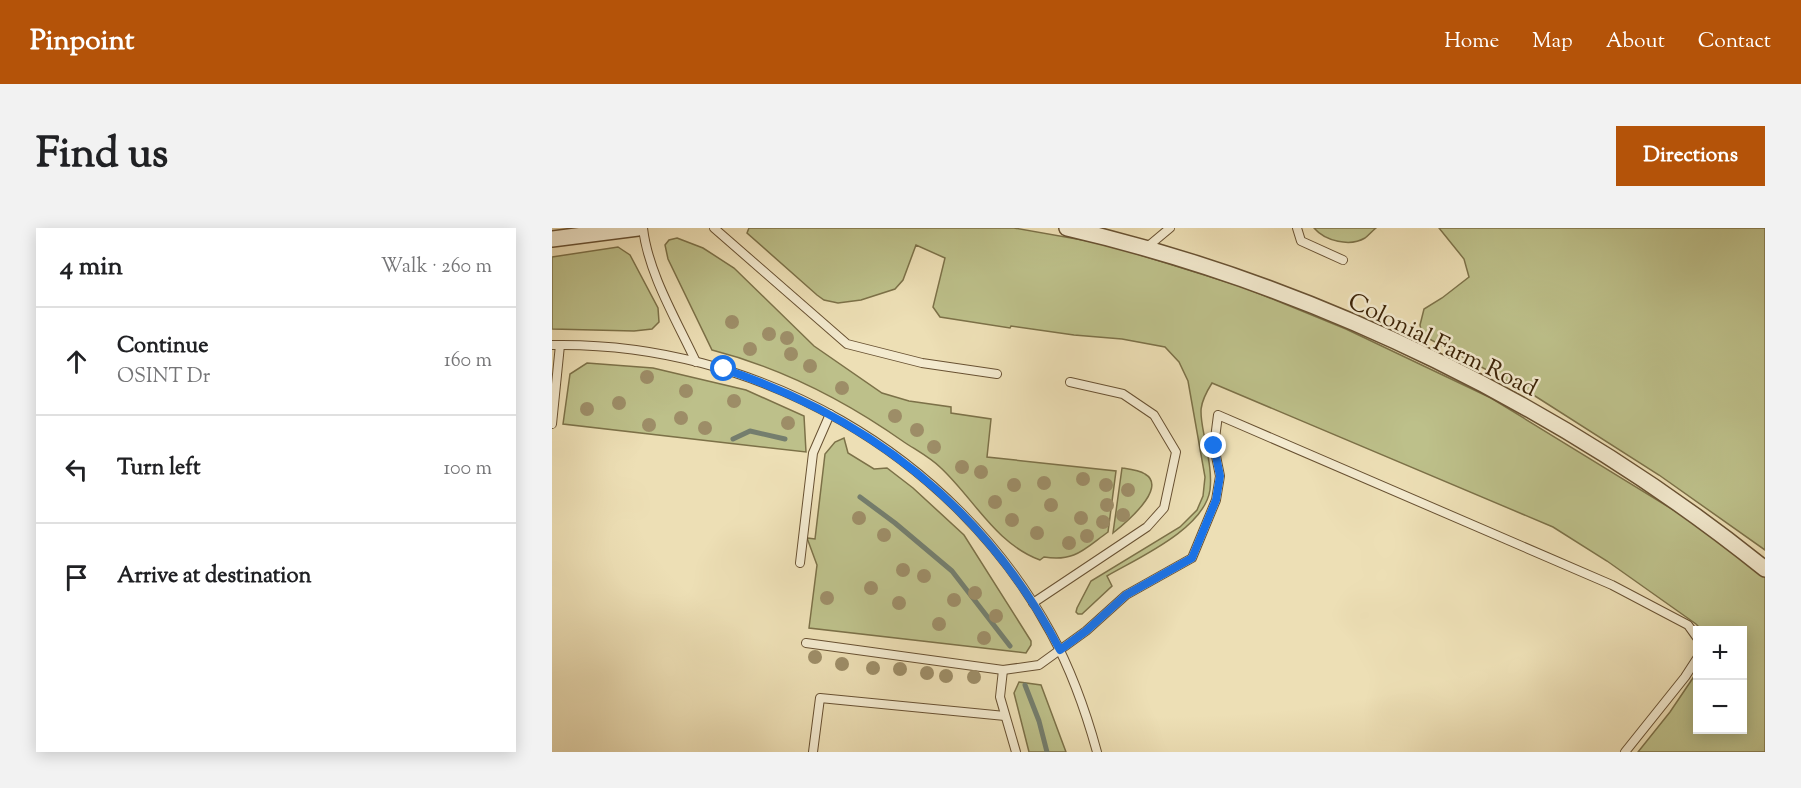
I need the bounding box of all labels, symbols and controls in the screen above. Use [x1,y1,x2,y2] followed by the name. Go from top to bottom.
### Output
[30,22,134,62] text: Pinpoint
[1444,27,1499,57] text: Home
[1532,27,1573,57] text: Map
[1606,27,1665,57] text: About
[1698,27,1771,57] text: Contact
[36,126,168,186] text: Find us
[1616,126,1765,186] button: Directions
[60,249,123,286] text: 4 min
[381,253,492,282] text: Walk · 260 m
[1342,285,1543,407] street label: Colonial Farm Road
[117,331,208,363] text: Continue
[60,345,93,378] icon: ahead
[444,347,492,376] text: 160 m
[710,355,736,381] route start
[117,363,210,392] text: OSINT Dr
[1200,432,1226,458] route end
[60,453,93,486] icon: left
[117,453,200,485] text: Turn left
[443,455,492,484] text: 100 m
[60,561,93,594] icon: arrive
[117,561,312,593] text: Arrive at destination
[1693,626,1747,734] map controls
[1693,626,1747,680] button: +
[1693,680,1747,734] button: −

